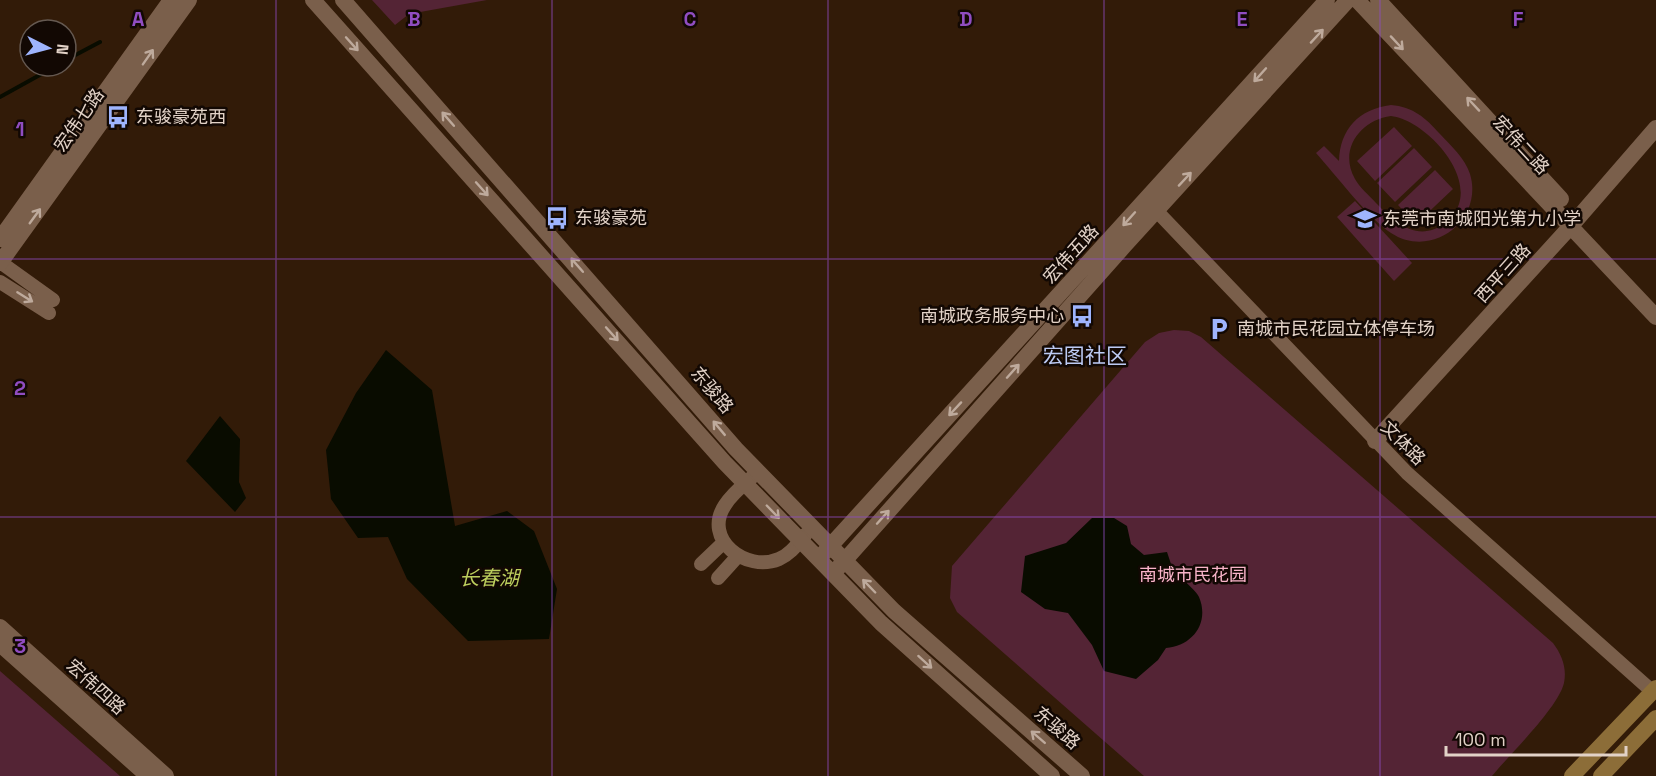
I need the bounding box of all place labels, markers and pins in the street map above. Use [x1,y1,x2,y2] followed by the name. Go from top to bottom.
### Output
[105,104,131,130] bus stop icon: 东骏豪苑西
[136,105,226,128] place label: 东骏豪苑西
[544,205,570,231] bus stop icon: 东骏豪苑
[575,206,647,229] place label: 东骏豪苑
[1352,206,1378,232] school or university icon: 东莞市南城阳光第九小学
[1383,207,1581,230] place label: 东莞市南城阳光第九小学
[1069,303,1095,329] bus stop icon: 南城政务服务中心
[920,304,1064,327] place label: 南城政务服务中心
[1206,316,1232,342] parking icon: 南城市民花园立体停车场
[1237,317,1435,340] place label: 南城市民花园立体停车场

